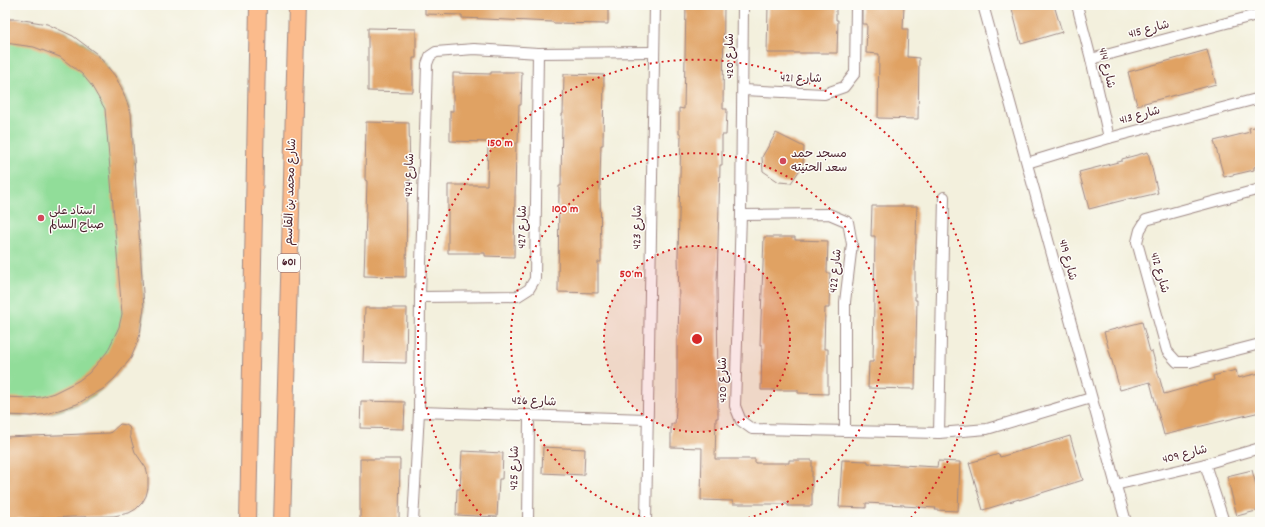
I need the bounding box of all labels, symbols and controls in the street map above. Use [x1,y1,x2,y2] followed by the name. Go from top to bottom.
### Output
[1127,16,1171,44] street label: شارع 415
[722,33,739,79] street label: شارع 420
[1093,46,1119,90] street label: شارع 414
[780,70,822,88] street label: شارع 421
[1118,102,1162,130] street label: شارع 413
[487,135,513,152] text: 150 m
[281,138,301,246] street label: شارع محمد بن القاسم
[791,146,847,177] place label: مسجد حمد سعد الحتيته
[401,153,419,197] street label: شارع 424
[778,156,788,166] marker: مسجد حمد سعد الحتيته
[552,201,578,218] text: 100 m
[49,203,104,234] place label: استاد علي صباح السالم
[514,205,532,249] street label: شارع 427
[629,205,647,249] street label: شارع 423
[36,213,46,223] marker: استاد علي صباح السالم
[1053,238,1081,282] street label: شارع 419
[825,248,847,294] street label: شارع 422
[1145,251,1173,295] street label: شارع 412
[278,254,300,272] road number: 601
[619,266,643,283] text: 50 m
[690,332,704,346] centre of rings
[715,357,732,403] street label: شارع 420
[511,393,557,411] street label: شارع 426
[1161,441,1209,469] street label: شارع 409
[506,446,524,490] street label: شارع 425

